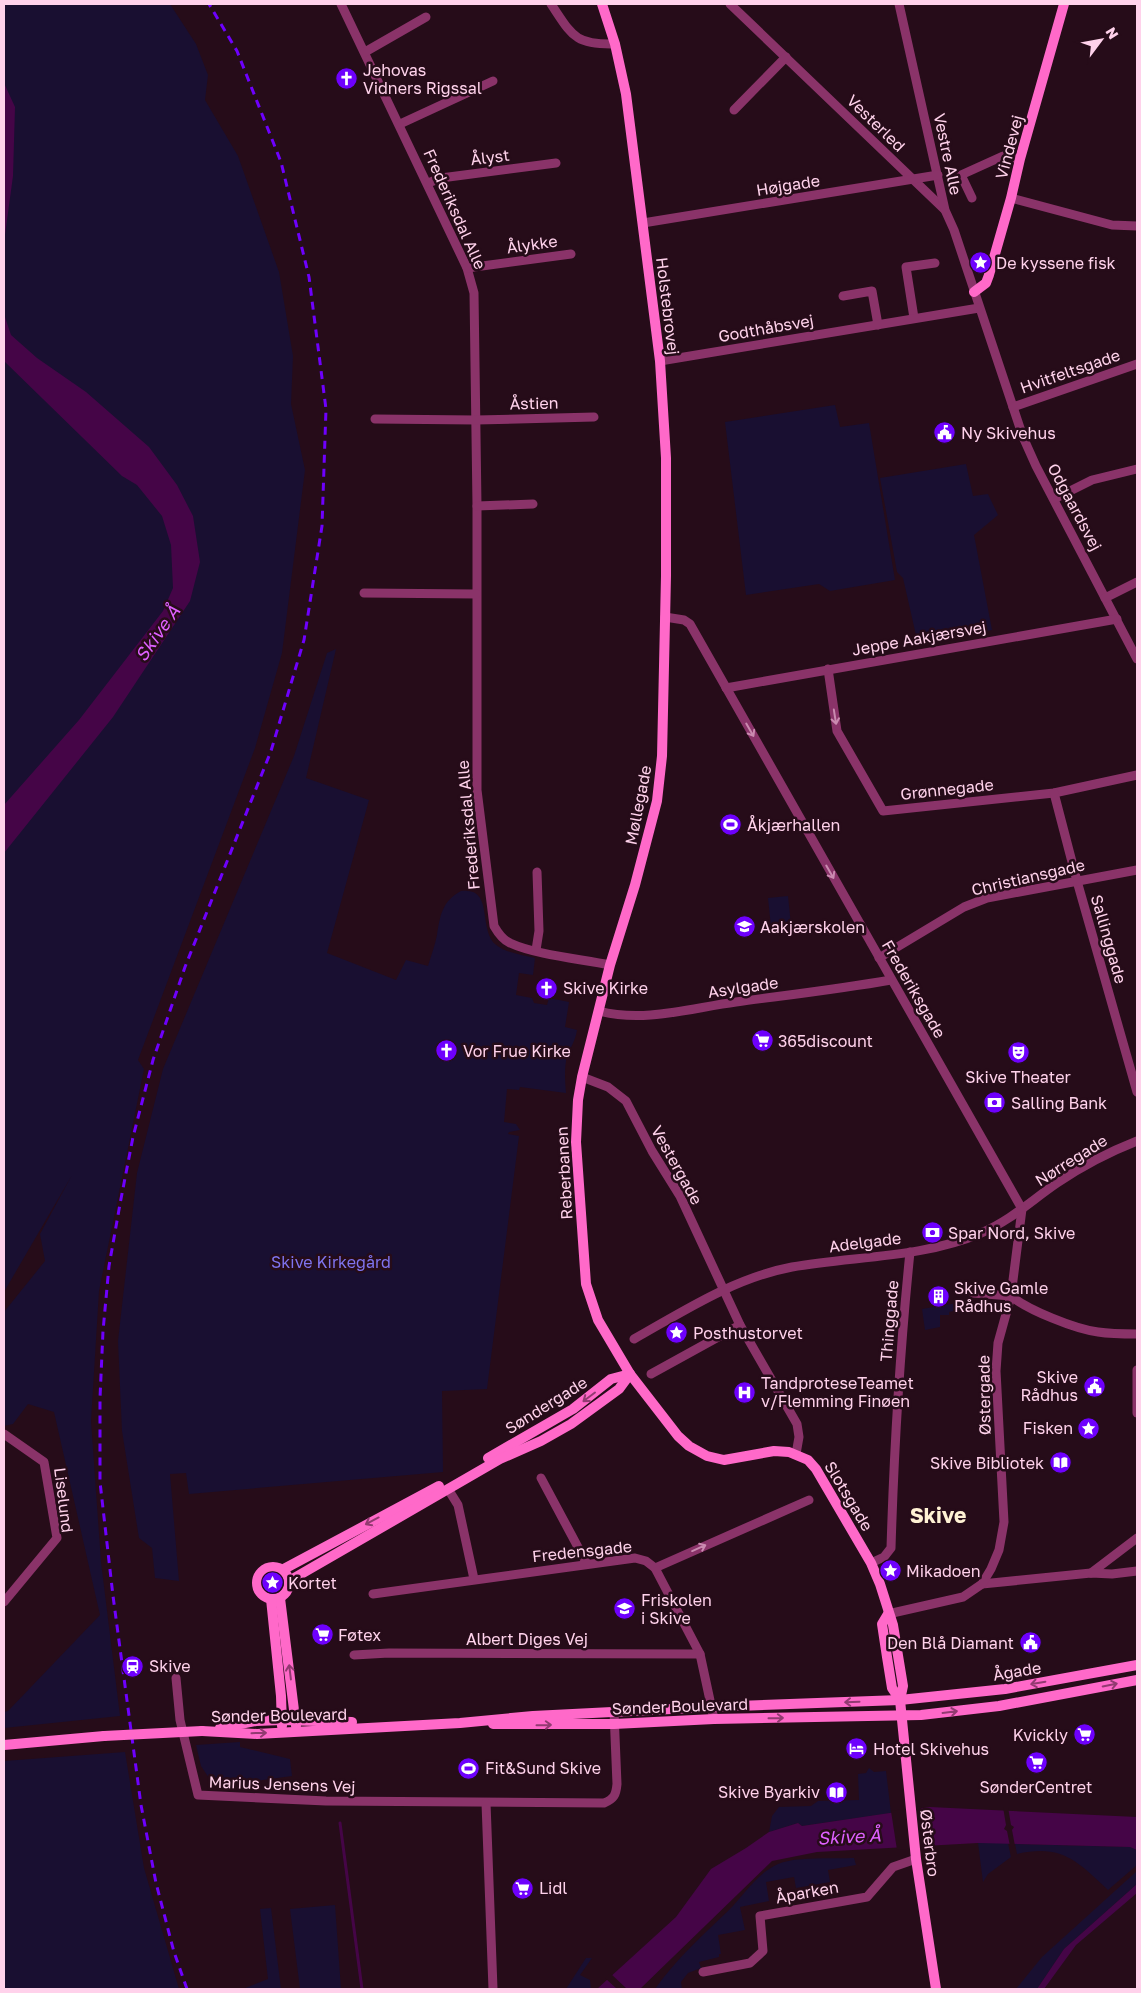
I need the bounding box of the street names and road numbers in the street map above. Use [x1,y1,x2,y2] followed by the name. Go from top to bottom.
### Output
[843,90,909,156] street label: Vesterled
[930,111,966,197] street label: Vestre Alle
[991,113,1027,181] street label: Vindevej
[469,145,511,169] street label: Ålyst
[419,146,491,272] street label: Frederiksdal Alle
[755,170,821,200] street label: Højgade
[505,231,559,257] street label: Ålykke
[652,256,684,356] street label: Holstebrovej
[717,310,815,346] street label: Godthåbsvej
[1017,345,1123,397] street label: Hvitfeltsgade
[509,393,559,413] street label: Åstien
[1044,460,1106,554] street label: Odgaardsvej
[850,616,988,660] street label: Jeppe Aakjærsvej
[452,759,484,891] street label: Frederiksdal Alle
[620,763,656,847] street label: Møllegade
[899,774,995,804] street label: Grønnegade
[969,854,1087,900] street label: Christiansgade
[1087,892,1131,986] street label: Sallinggade
[878,936,950,1042] street label: Frederiksgade
[706,972,780,1002] street label: Asylgade
[647,1122,707,1208] street label: Vestergade
[552,1126,576,1220] street label: Reberbanen
[1031,1130,1111,1190] street label: Nørregade
[828,1228,902,1256] street label: Adelgade
[875,1279,903,1363] street label: Thinggade
[973,1355,995,1435] street label: Østergade
[501,1372,591,1438] street label: Søndergade
[820,1458,878,1534] street label: Slotsgade
[50,1466,78,1534] street label: Liselund
[531,1536,633,1566] street label: Fredensgade
[466,1629,588,1649] street label: Albert Diges Vej
[991,1657,1043,1685] street label: Ågade
[611,1694,749,1718] street label: Sønder Boulevard
[211,1704,347,1726] street label: Sønder Boulevard
[208,1771,356,1797] street label: Marius Jensens Vej
[916,1808,944,1878] street label: Østerbro
[774,1877,840,1907] street label: Åparken

